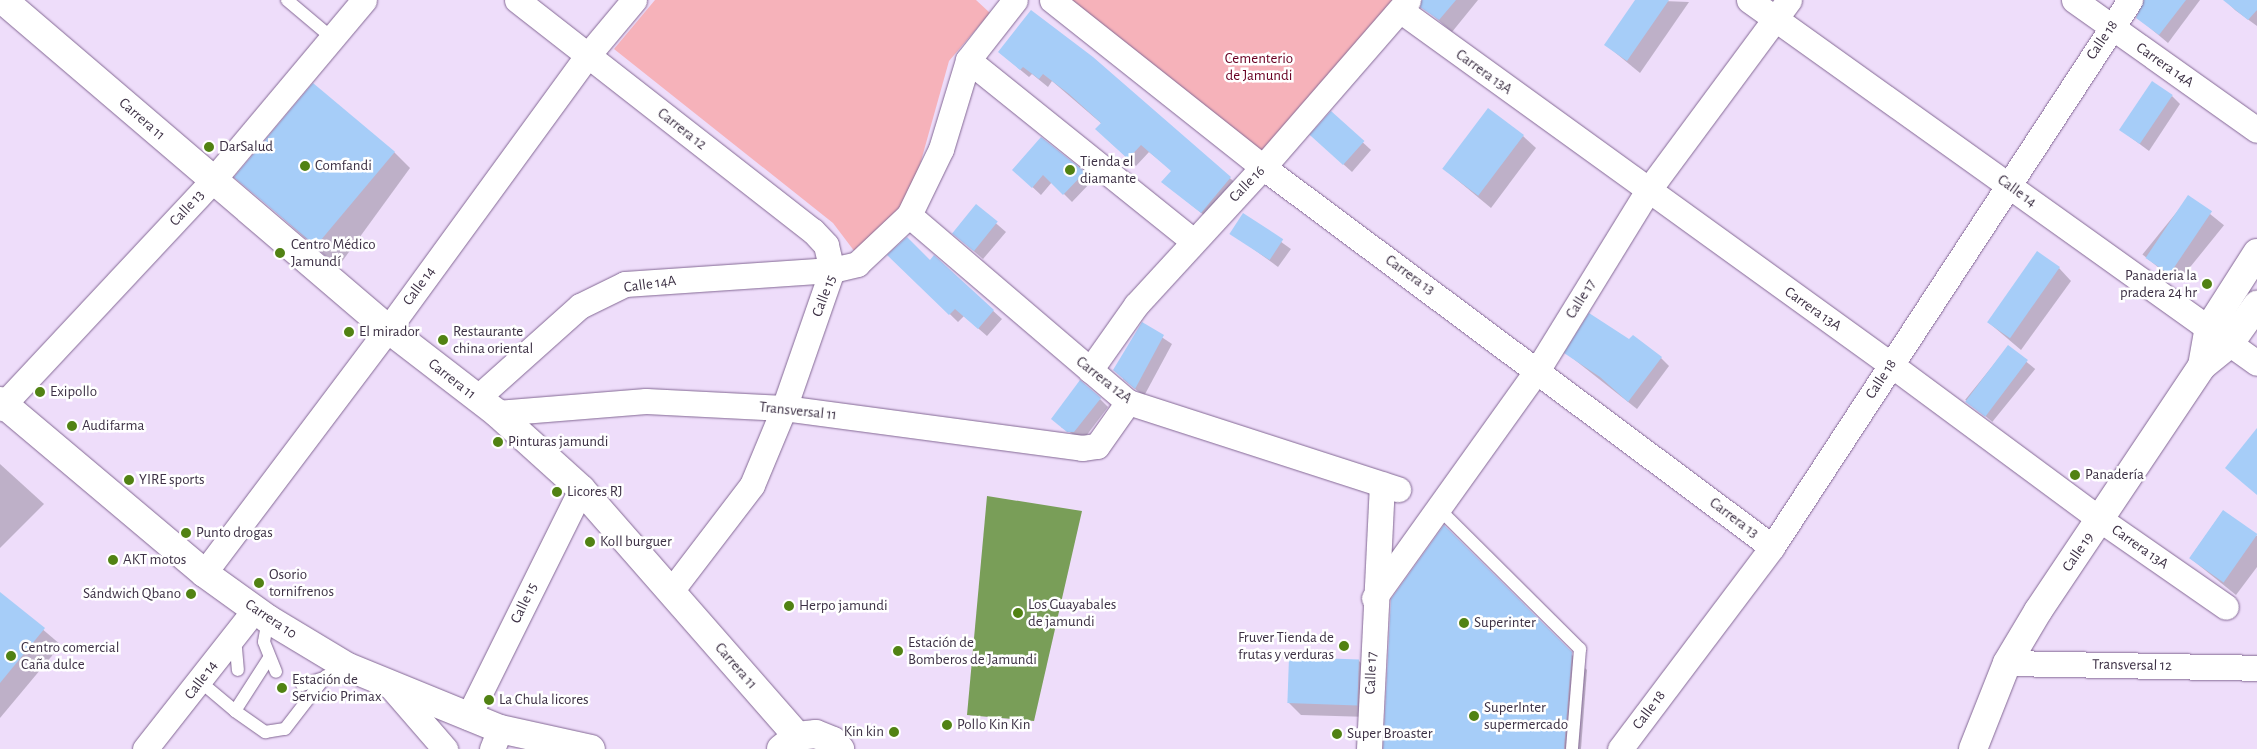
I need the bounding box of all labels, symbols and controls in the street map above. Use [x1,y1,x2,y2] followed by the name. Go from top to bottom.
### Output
[2082,17,2122,63] street label: Calle 18
[2133,39,2197,91] street label: Carrera 14A
[1452,46,1516,98] street label: Carrera 13A
[1225,49,1293,84] park label: Cementerio de Jamundi
[115,94,169,144] street label: Carrera 11
[654,104,710,154] street label: Carrera 12
[219,138,273,156] place label: DarSalud
[203,141,215,153] marker: DarSalud
[1080,152,1136,187] place label: Tienda el diamante
[315,157,372,175] place label: Comfandi
[299,160,311,172] marker: Comfandi
[1225,162,1269,206] street label: Calle 16
[1064,164,1076,176] marker: Tienda el diamante
[1994,171,2040,211] street label: Calle 14
[166,186,208,230] street label: Calle 13
[291,235,376,270] place label: Centro Médico Jamundí
[273,246,287,260] marker: Centro Médico Jamundí
[1382,251,1438,299] street label: Carrera 13
[399,263,439,309] street label: Calle 14
[2120,266,2197,301] place label: Panaderia la pradera 24 hr
[623,271,677,297] street label: Calle 14A
[808,273,840,319] street label: Calle 15
[1562,276,1600,322] street label: Calle 17
[2201,278,2213,290] marker: Panaderia la pradera 24 hr
[1781,283,1845,335] street label: Carrera 13A
[453,322,533,357] place label: Restaurante china oriental
[359,323,419,341] place label: El mirador
[343,326,355,338] marker: El mirador
[437,334,449,346] marker: Restaurante china oriental
[1072,353,1136,407] street label: Carrera 12A
[425,355,479,403] street label: Carrera 11
[1862,356,1900,402] street label: Calle 18
[50,383,97,401] place label: Exipollo
[34,386,46,398] marker: Exipollo
[758,398,838,424] street label: Transversal 11
[82,417,144,435] place label: Audifarma
[66,420,78,432] marker: Audifarma
[508,433,608,451] place label: Pinturas jamundi
[492,436,504,448] marker: Pinturas jamundi
[2085,466,2144,484] place label: Panadería
[2069,469,2081,481] marker: Panadería
[139,471,205,489] place label: YIRE sports
[123,474,135,486] marker: YIRE sports
[567,483,623,501] place label: Licores RJ
[551,486,563,498] marker: Licores RJ
[1706,494,1762,542] street label: Carrera 13
[2108,521,2172,573] street label: Carrera 13A
[196,524,273,542] place label: Punto drogas
[180,527,192,539] marker: Punto drogas
[2058,529,2098,575] street label: Calle 19
[600,533,672,551] place label: Koll burguer
[584,536,596,548] marker: Koll burguer
[123,551,186,569] place label: AKT motos
[107,554,119,566] marker: AKT motos
[269,565,334,600] place label: Osorio tornifrenos
[253,577,265,589] marker: Osorio tornifrenos
[506,580,542,626] street label: Calle 15
[83,585,181,603] place label: Sándwich Qbano
[185,588,197,600] marker: Sándwich Qbano
[242,595,300,643] street label: Carrera 10
[1028,595,1116,630] place label: Los Guayabales de jamundi
[799,597,888,615] place label: Herpo jamundi
[783,600,795,612] marker: Herpo jamundi
[1012,607,1024,619] marker: Los Guayabales de jamundi
[1474,614,1536,632] place label: Superinter
[1458,617,1470,629] marker: Superinter
[1238,628,1334,663] place label: Fruver Tienda de frutas y verduras
[908,633,1037,668] place label: Estación de Bomberos de Jamundi
[21,638,119,673] place label: Centro comercial Caña dulce
[711,639,761,693] street label: Carrera 11
[1338,640,1350,652] marker: Fruver Tienda de frutas y verduras
[892,645,904,657] marker: Estación de Bomberos de Jamundi
[5,650,17,662] marker: Centro comercial Caña dulce
[1361,651,1381,695] street label: Calle 17
[2092,655,2172,675] street label: Transversal 12
[181,657,221,703] street label: Calle 14
[292,670,381,705] place label: Estación de Servicio Primax
[276,682,288,694] marker: Estación de Servicio Primax
[1629,687,1669,733] street label: Calle 18
[499,691,589,709] place label: La Chula licores
[483,694,495,706] marker: La Chula licores
[1484,698,1568,733] place label: SuperInter supermercado
[1468,710,1480,722] marker: SuperInter supermercado
[957,716,1030,734] place label: Pollo Kin Kin
[941,719,953,731] marker: Pollo Kin Kin
[844,723,884,741] place label: Kin kin
[1347,725,1433,743] place label: Super Broaster
[888,726,900,738] marker: Kin kin
[1331,728,1343,740] marker: Super Broaster

